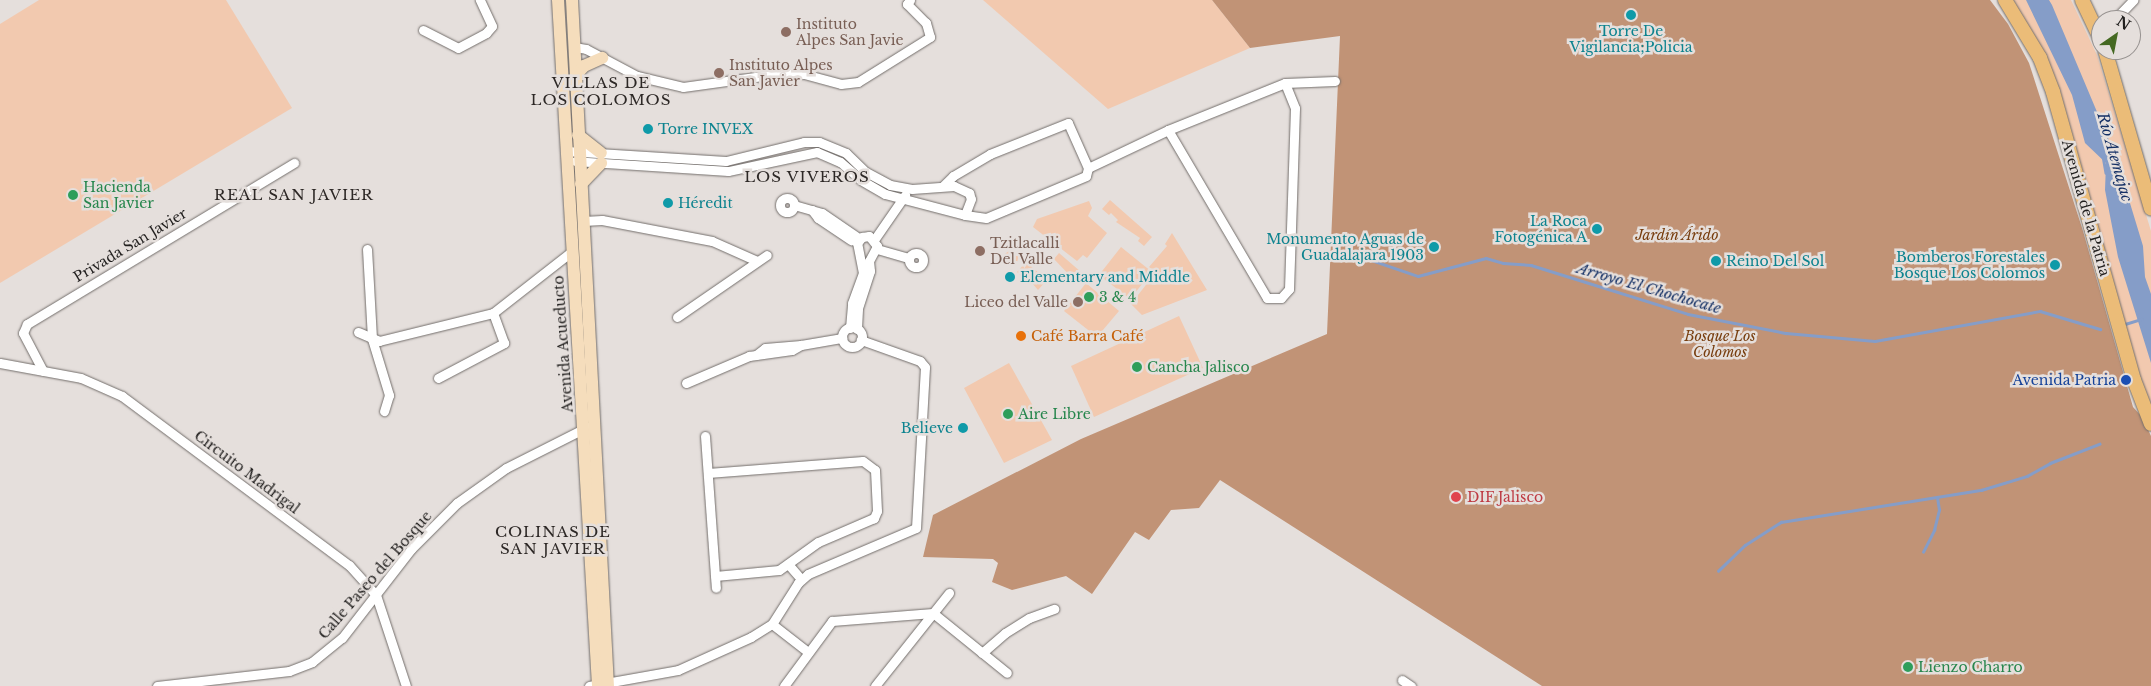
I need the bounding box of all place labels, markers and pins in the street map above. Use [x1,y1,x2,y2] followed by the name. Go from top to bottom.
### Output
[1625,9,1637,21] marker: Torre De Vigilancia;Policia
[796,16,904,48] place label: Instituto Alpes San Javie
[1570,23,1692,56] place label: Torre De Vigilancia;Policia
[780,26,792,38] marker: Instituto Alpes San Javie
[729,57,833,90] place label: Instituto Alpes San Javier
[713,67,725,79] marker: Instituto Alpes San Javier
[658,121,753,137] place label: Torre INVEX
[642,123,654,135] marker: Torre INVEX
[83,179,154,212] place label: Hacienda San Javier
[67,189,79,201] marker: Hacienda San Javier
[678,195,733,211] place label: Héredit
[662,197,674,209] marker: Héredit
[1494,213,1587,246] place label: La Roca Fotogénica A
[1591,223,1603,235] marker: La Roca Fotogénica A
[1266,231,1424,264] place label: Monumento Aguas de Guadalajara 1903
[990,235,1059,268] place label: Tzitlacalli Del Valle
[1428,241,1440,253] marker: Monumento Aguas de Guadalajara 1903
[974,245,986,257] marker: Tzitlacalli Del Valle
[1894,249,2045,282] place label: Bomberos Forestales Bosque Los Colomos
[1726,253,1824,269] place label: Reino Del Sol
[1710,255,1722,267] marker: Reino Del Sol
[2049,259,2061,271] marker: Bomberos Forestales Bosque Los Colomos
[1020,269,1190,285] place label: Elementary and Middle
[1004,271,1016,283] marker: Elementary and Middle
[1099,289,1136,305] place label: 3 & 4
[1083,291,1095,303] marker: 3 & 4
[964,294,1068,310] place label: Liceo del Valle
[1072,296,1084,308] marker: Liceo del Valle
[1031,328,1144,344] place label: Café Barra Café
[1015,330,1027,342] marker: Café Barra Café
[1147,359,1250,375] place label: Cancha Jalisco
[1131,361,1143,373] marker: Cancha Jalisco
[2012,372,2116,388] place label: Avenida Patria
[2120,374,2132,386] marker: Avenida Patria
[1018,406,1091,422] place label: Aire Libre
[1002,408,1014,420] marker: Aire Libre
[901,420,953,436] place label: Believe
[957,422,969,434] marker: Believe
[1467,489,1544,505] place label: DIF Jalisco
[1449,490,1463,504] marker: DIF Jalisco
[1918,659,2023,675] place label: Lienzo Charro
[1902,661,1914,673] marker: Lienzo Charro

